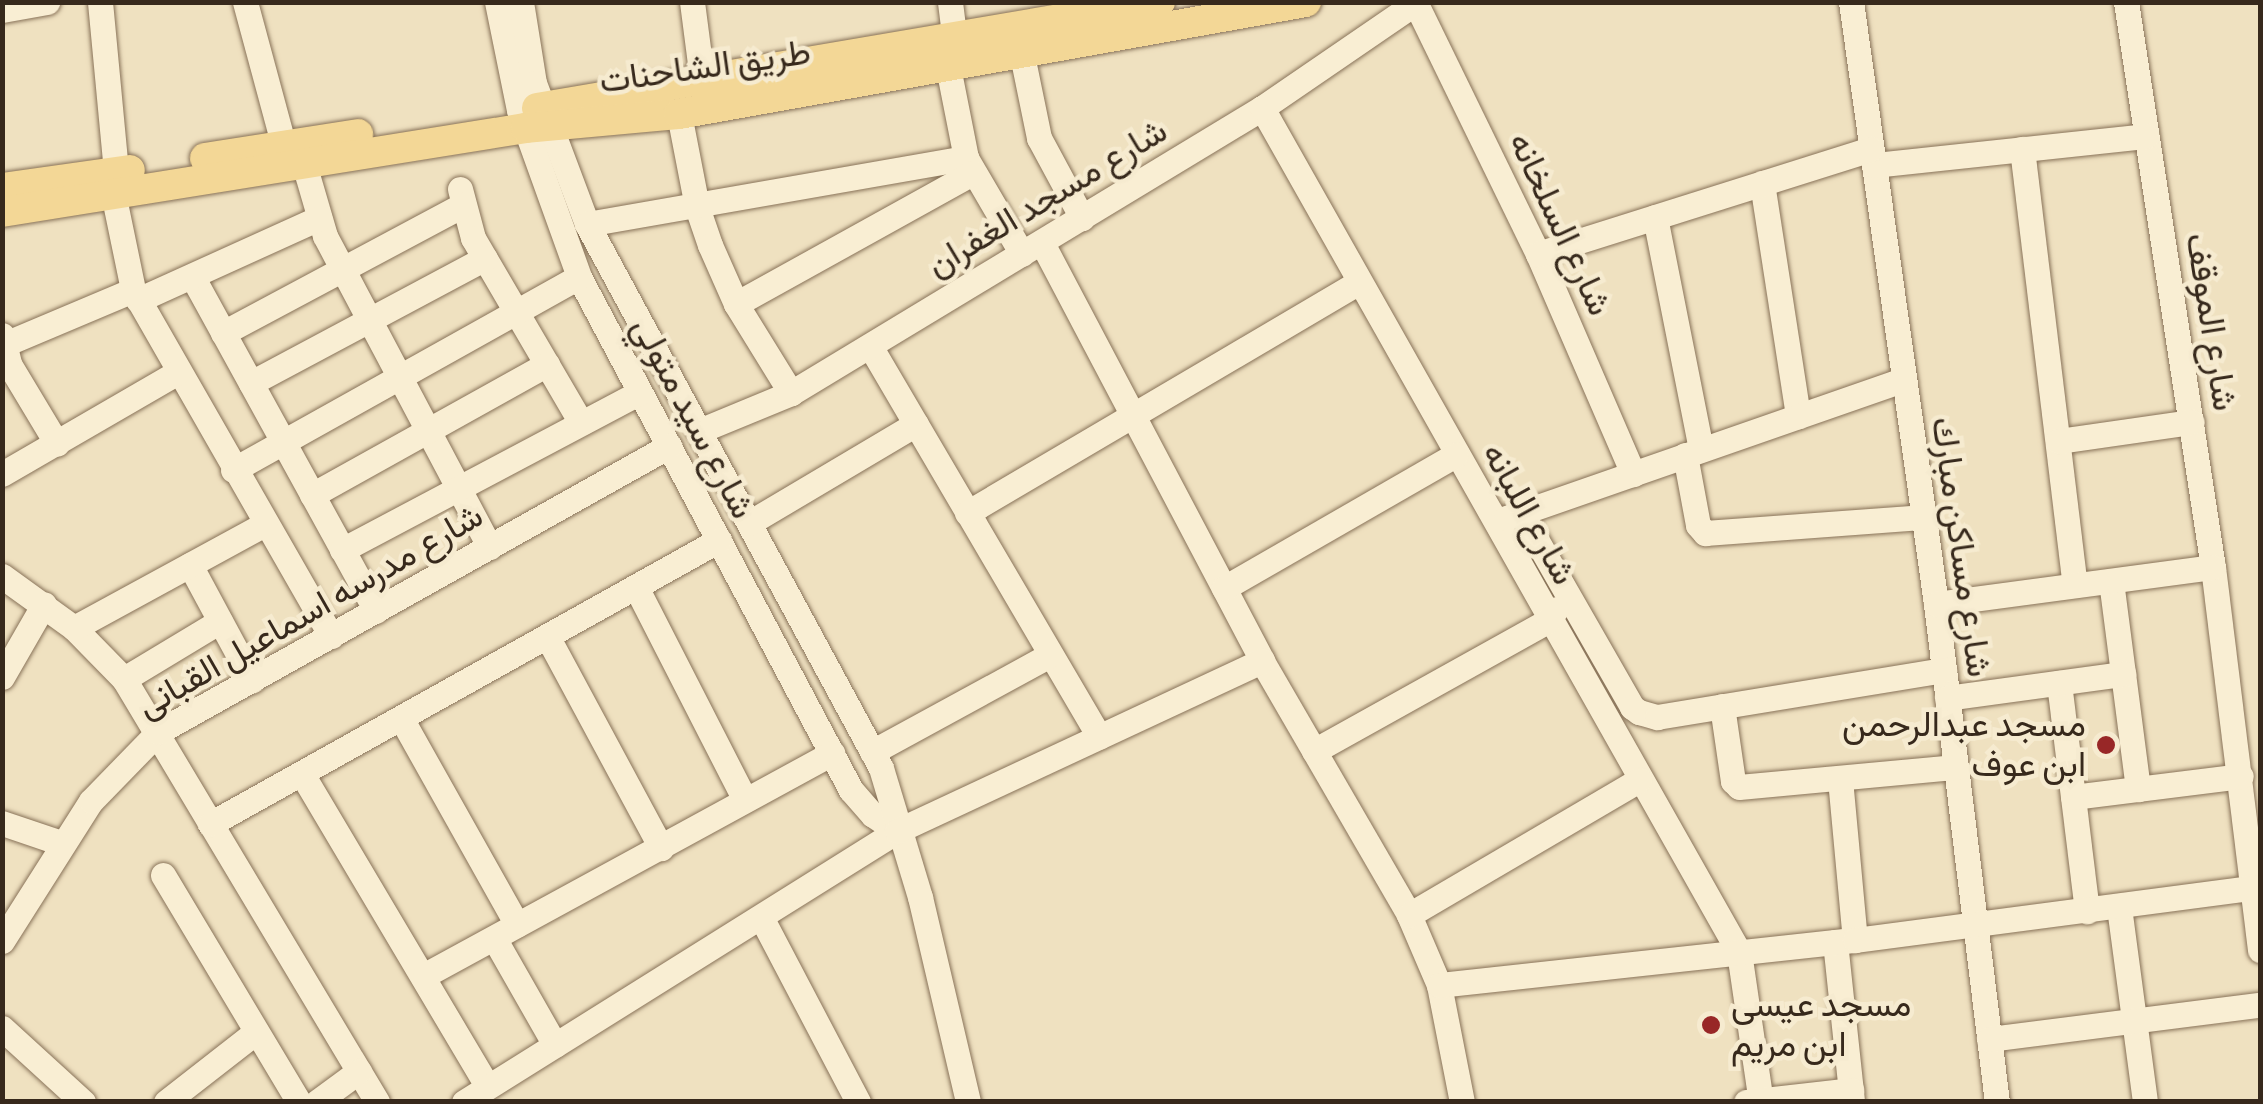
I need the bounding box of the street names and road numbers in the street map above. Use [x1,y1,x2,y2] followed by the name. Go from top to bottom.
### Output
[597,31,813,103] street label: طريق الشاحنات
[919,110,1175,286] street label: شارع مسجد الغفران
[1499,126,1621,322] street label: شارع السلخانه
[2176,230,2246,414] street label: شارع الموقف
[622,310,764,526] street label: شارع سيد متولي
[1922,414,2000,680] street label: شارع مساكن مبارك
[1473,436,1585,592] street label: شارع اللبانه
[130,495,490,727] street label: شارع مدرسه اسماعيل القبانى

